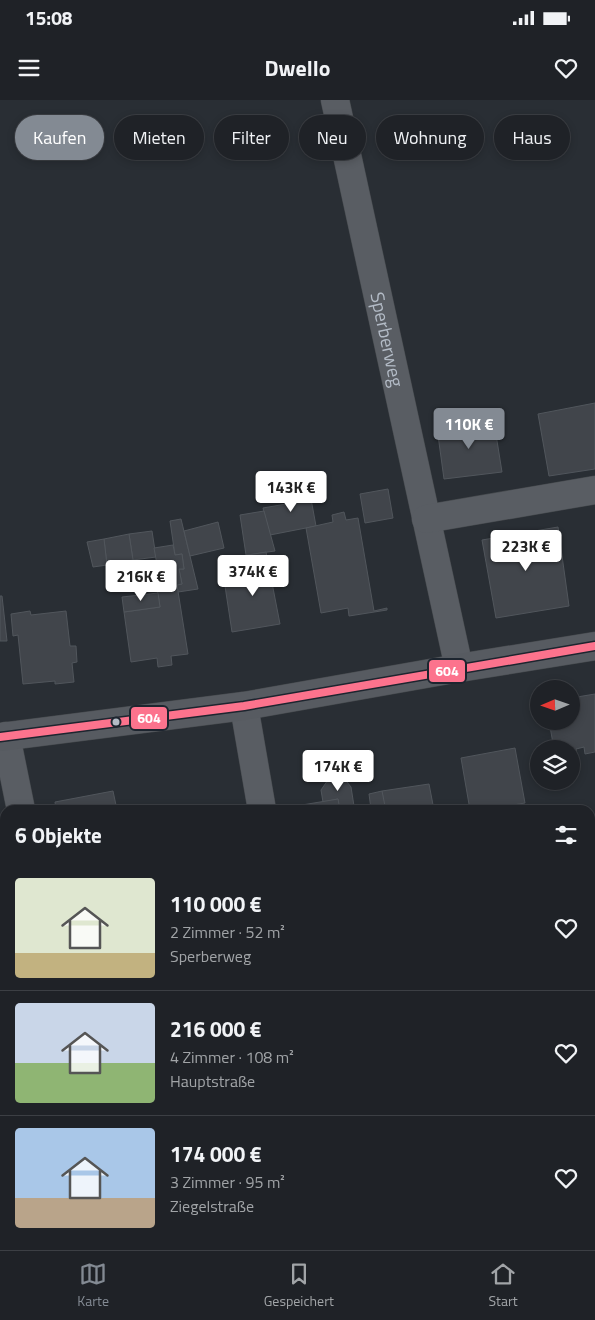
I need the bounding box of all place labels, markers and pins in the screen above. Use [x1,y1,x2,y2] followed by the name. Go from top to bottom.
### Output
[428,408,510,450] pin: 110K €
[250,470,332,513] pin: 143K €
[485,530,567,572] pin: 223K €
[212,554,294,597] pin: 374K €
[100,560,182,602] pin: 216K €
[111,717,121,727] unlabelled marker
[297,750,379,792] pin: 174K €

